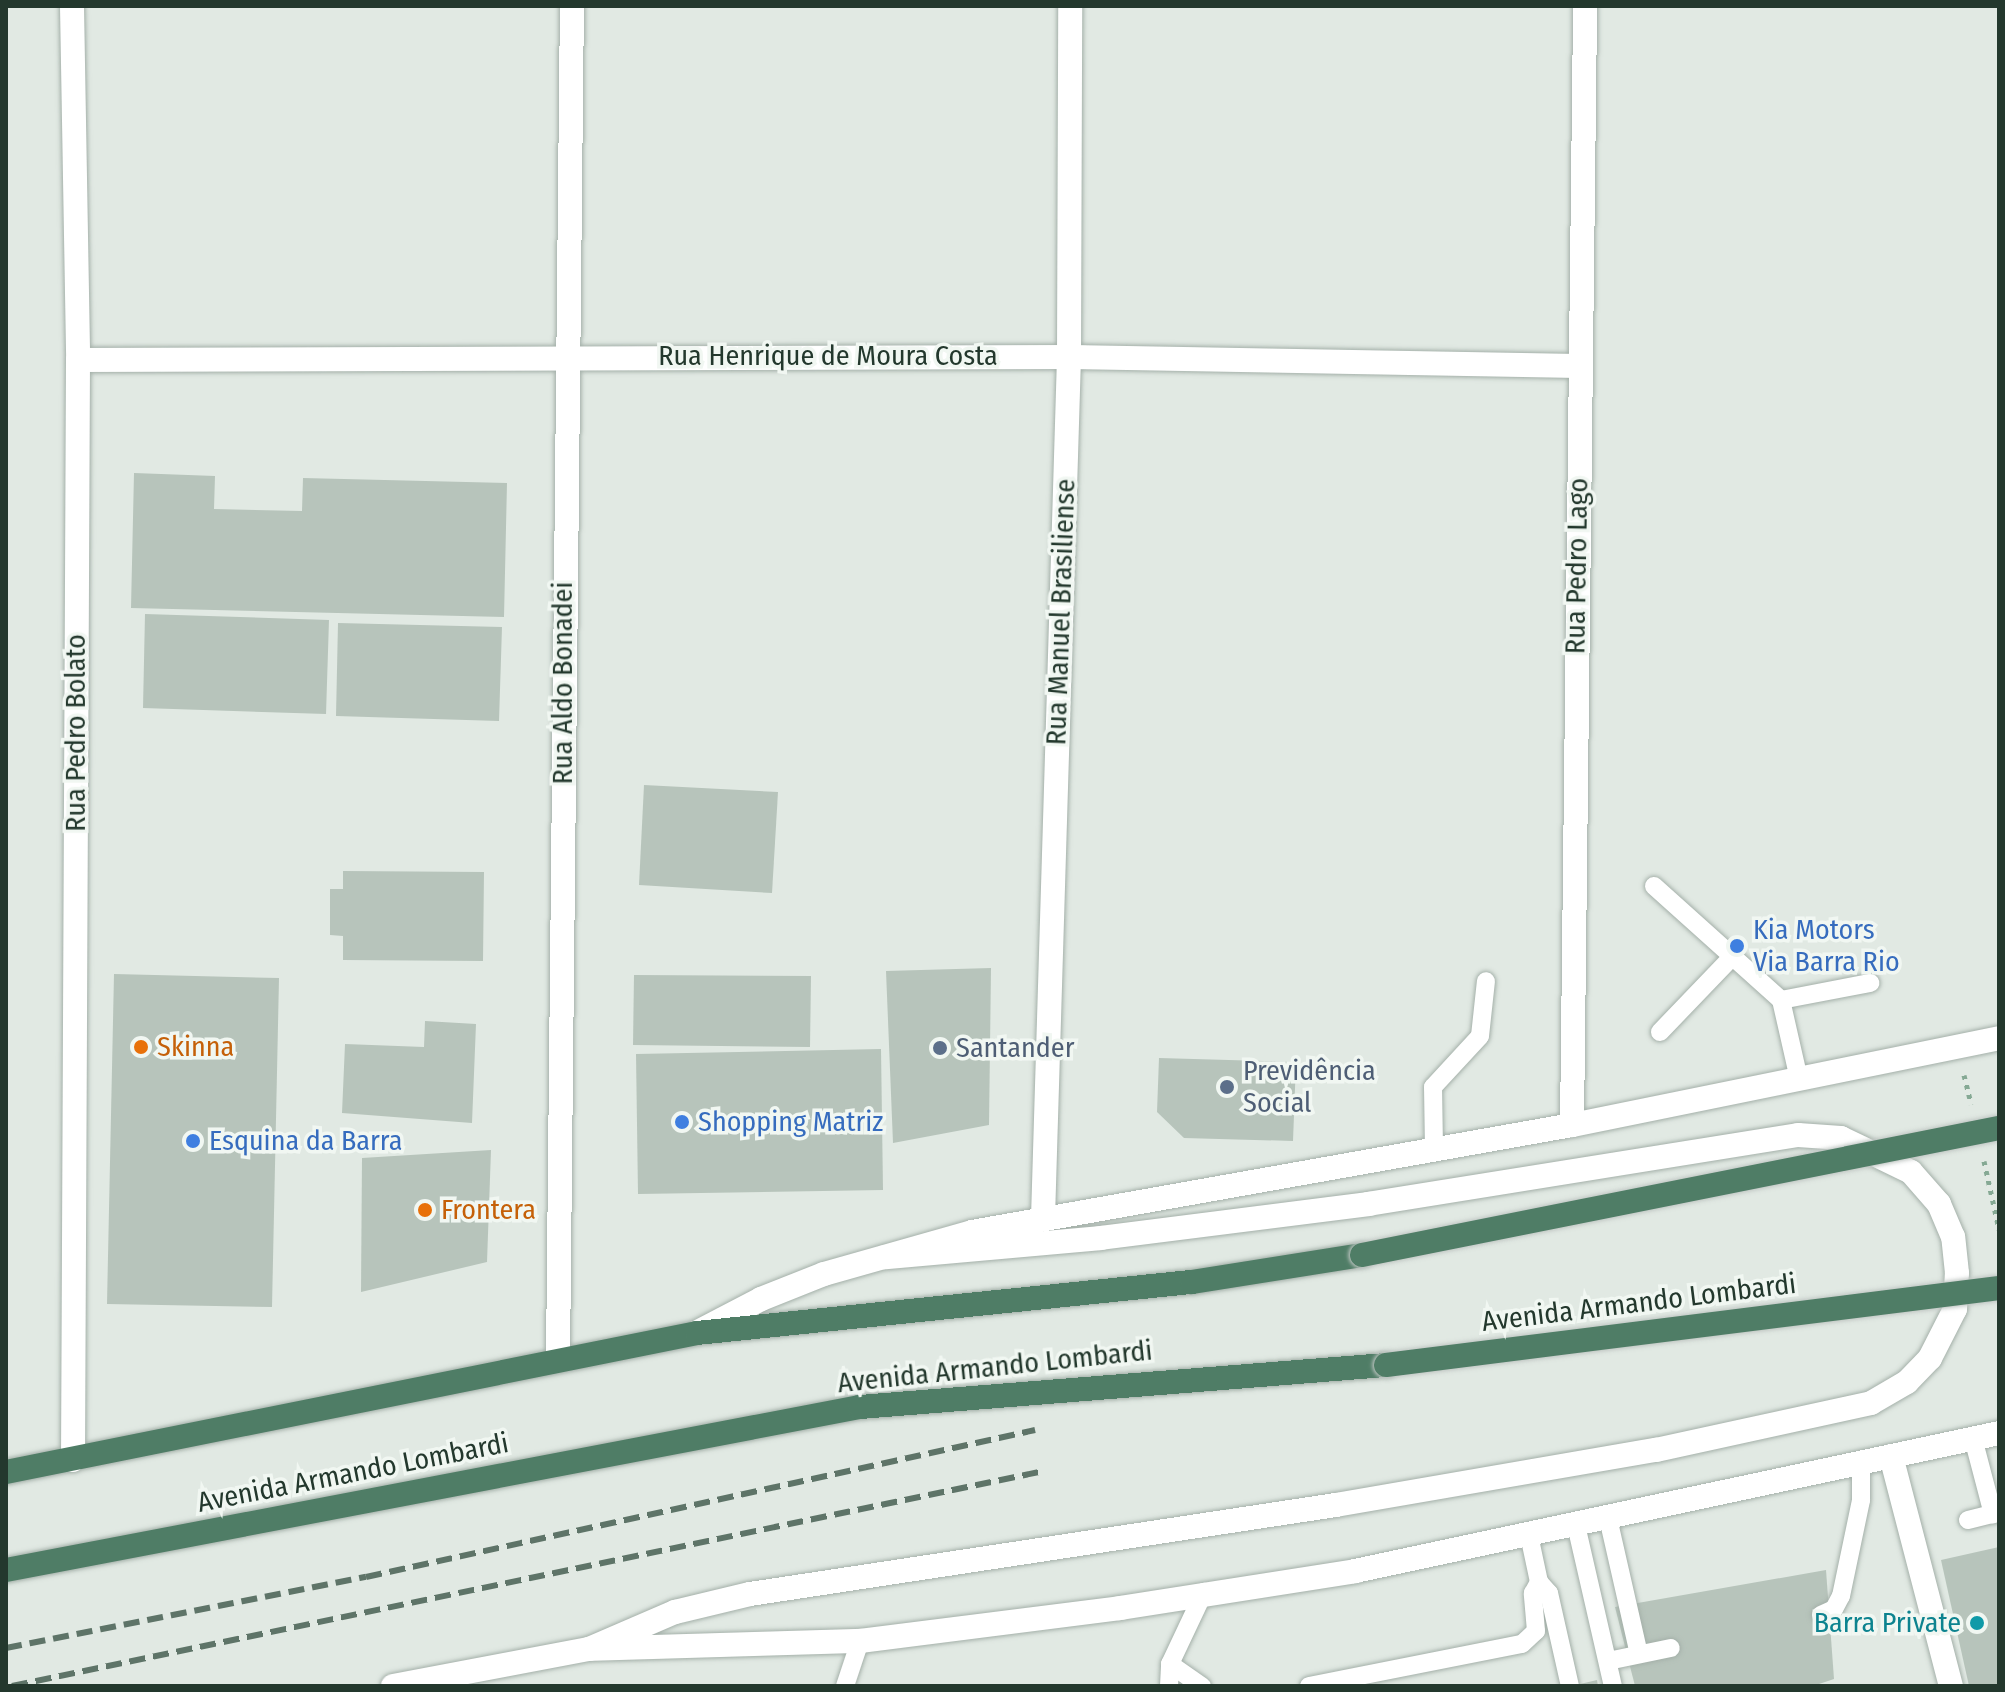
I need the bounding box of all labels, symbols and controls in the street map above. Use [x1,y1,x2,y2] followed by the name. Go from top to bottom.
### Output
[658,339,998,373] street label: Rua Henrique de Moura Costa
[1040,478,1082,746] street label: Rua Manuel Brasiliense
[1559,478,1595,654] street label: Rua Pedro Lago
[546,582,580,784] street label: Rua Aldo Bonadei
[59,634,93,832] street label: Rua Pedro Bolato
[1753,913,1900,979] place label: Kia Motors Via Barra Rio
[1728,937,1746,955] marker: Kia Motors Via Barra Rio
[157,1030,234,1064] place label: Skinna
[956,1031,1074,1065] place label: Santander
[132,1038,150,1056] marker: Skinna
[931,1039,949,1057] marker: Santander
[1243,1054,1376,1120] place label: Previdência Social
[1218,1078,1236,1096] marker: Previdência Social
[698,1105,883,1139] place label: Shopping Matriz
[673,1113,691,1131] marker: Shopping Matriz
[209,1124,402,1158] place label: Esquina da Barra
[184,1132,202,1150] marker: Esquina da Barra
[441,1193,536,1227] place label: Frontera
[416,1201,434,1219] marker: Frontera
[1480,1267,1798,1339] street label: Avenida Armando Lombardi
[836,1334,1154,1400] street label: Avenida Armando Lombardi
[195,1426,511,1520] street label: Avenida Armando Lombardi
[1814,1606,1961,1640] place label: Barra Private
[1968,1614,1986,1632] marker: Barra Private

